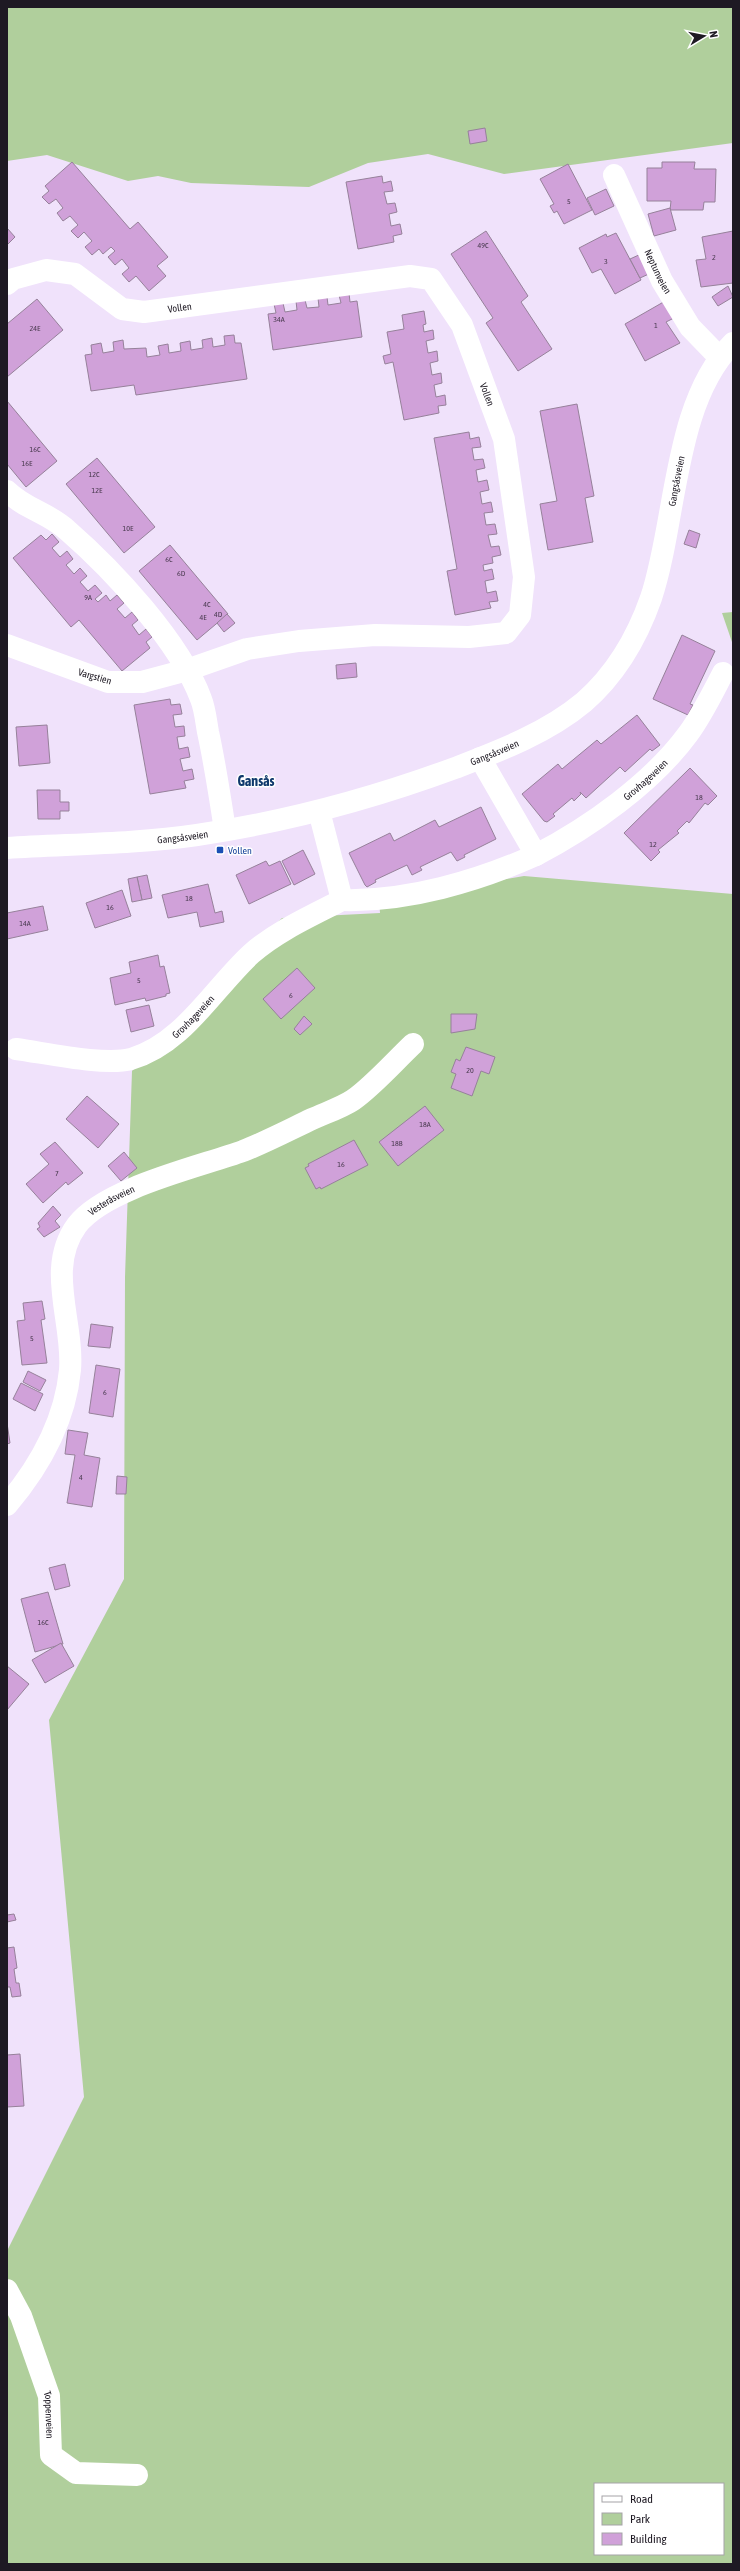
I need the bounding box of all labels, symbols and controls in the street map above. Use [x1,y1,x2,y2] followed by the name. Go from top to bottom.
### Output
[684,16,724,56] north arrow
[707,30,720,39] text: N
[567,197,571,206] house number: 5
[477,241,489,250] house number: 49C
[642,248,673,296] street label: Neptunveien
[712,253,716,262] house number: 2
[604,257,608,266] house number: 3
[167,301,192,315] street label: Vollen
[273,315,285,324] house number: 34A
[654,321,658,330] house number: 1
[30,324,41,333] house number: 24E
[478,381,496,408] street label: Vollen
[29,445,41,454] house number: 16C
[666,455,687,507] street label: Gangsåsveien
[22,459,33,468] house number: 16E
[88,470,100,479] house number: 12C
[92,486,103,495] house number: 12E
[123,524,134,533] house number: 10E
[165,555,173,564] house number: 6C
[177,569,186,578] house number: 6D
[84,593,92,602] house number: 9A
[203,600,211,609] house number: 4C
[214,610,223,619] house number: 4D
[199,613,207,622] house number: 4E
[77,666,113,687] street label: Vargstien
[469,738,521,768] street label: Gangsåsveien
[621,757,670,803] street label: Grovhageveien
[237,773,275,789] district label: Gansås
[695,793,703,802] house number: 18
[157,828,209,846] street label: Gangsåsveien
[649,840,657,849] house number: 12
[215,845,225,855] marker: Vollen
[228,845,252,856] place label: Vollen
[185,894,193,903] house number: 18
[106,903,114,912] house number: 16
[19,919,31,928] house number: 14A
[137,976,141,985] house number: 5
[289,991,293,1000] house number: 6
[170,993,217,1041] street label: Grovhageveien
[466,1066,474,1075] house number: 20
[419,1120,431,1129] house number: 18A
[391,1139,403,1148] house number: 18B
[337,1160,345,1169] house number: 16
[55,1169,59,1178] house number: 7
[86,1183,136,1218] street label: Vesteråsveien
[30,1334,34,1343] house number: 5
[103,1388,107,1397] house number: 6
[79,1473,83,1482] house number: 4
[37,1618,49,1627] house number: 16C
[42,2389,55,2439] street label: Toppenveien
[594,2483,724,2555] legend
[630,2492,653,2506] text: Road
[630,2512,651,2526] text: Park
[630,2532,668,2546] text: Building

